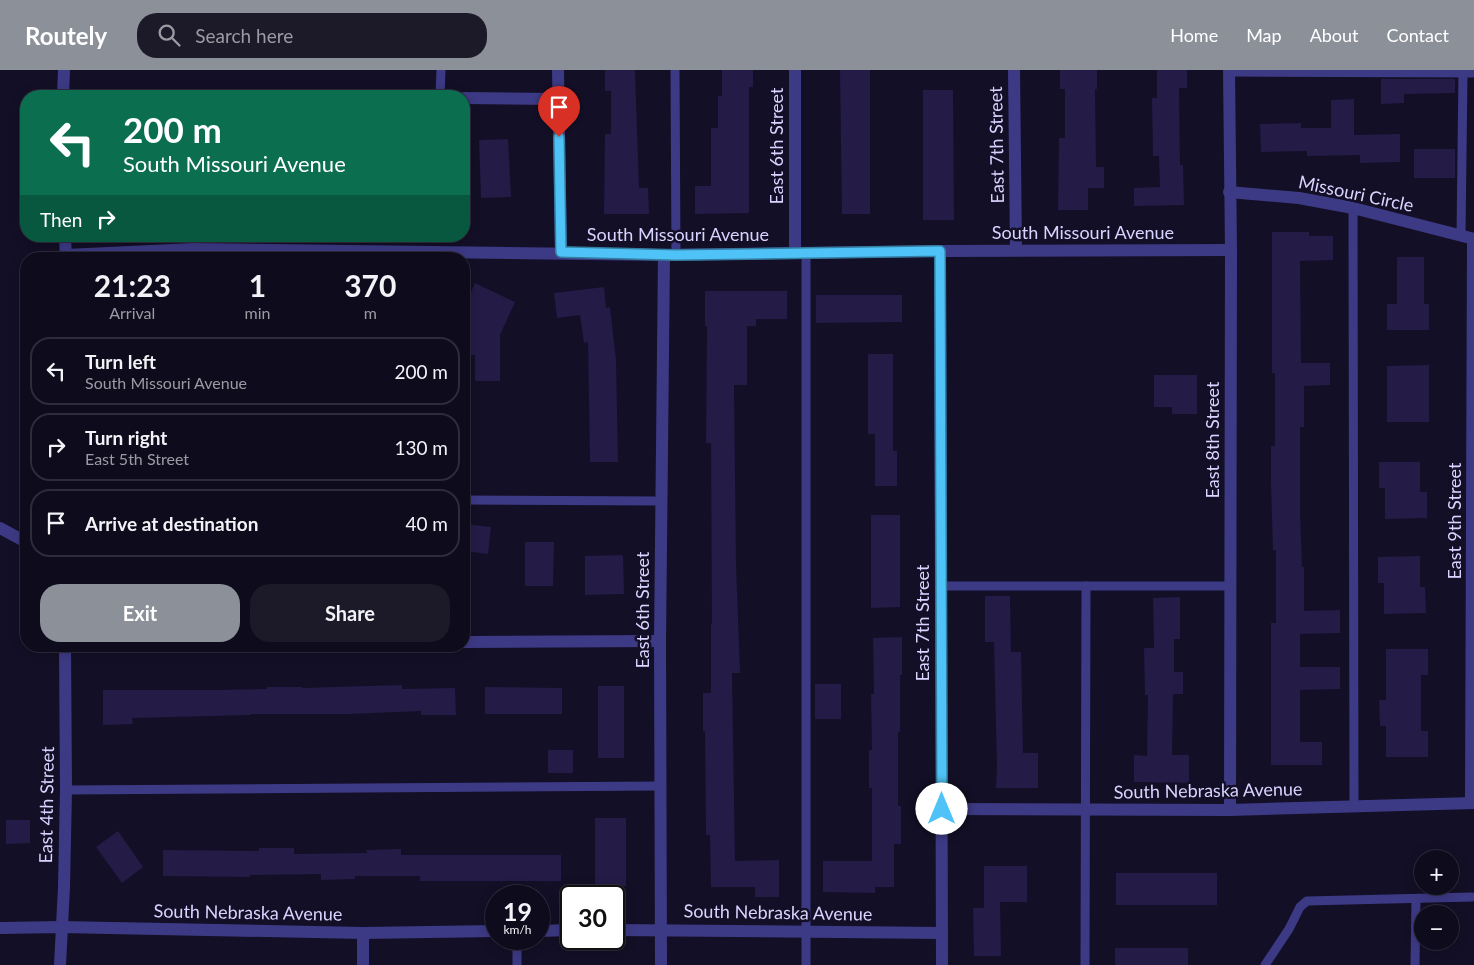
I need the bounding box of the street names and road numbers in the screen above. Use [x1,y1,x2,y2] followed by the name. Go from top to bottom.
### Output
[984,86,1008,204] street label: East 7th Street
[765,87,787,205] street label: East 6th Street
[1297,170,1416,216] street label: Missouri Circle
[992,221,1174,243] street label: South Missouri Avenue
[587,223,769,245] street label: South Missouri Avenue
[1201,381,1223,499] street label: East 8th Street
[1443,462,1465,580] street label: East 9th Street
[631,551,653,669] street label: East 6th Street
[911,564,933,682] street label: East 7th Street
[34,746,58,864] street label: East 4th Street
[1113,777,1303,803] street label: South Nebraska Avenue
[153,899,343,925] street label: South Nebraska Avenue
[683,899,873,925] street label: South Nebraska Avenue

